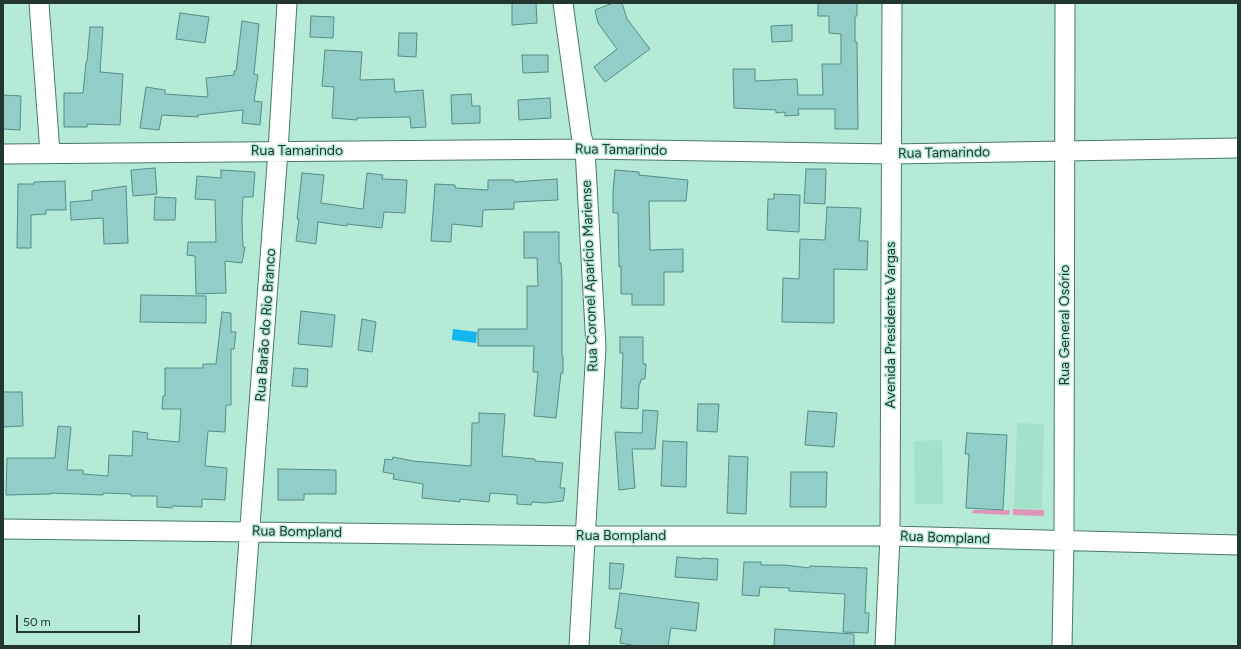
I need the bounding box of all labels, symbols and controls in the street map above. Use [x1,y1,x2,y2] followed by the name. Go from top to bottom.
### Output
[575,141,667,159] street label: Rua Tamarindo
[251,143,343,159] street label: Rua Tamarindo
[898,144,990,162] street label: Rua Tamarindo
[578,180,602,372] street label: Rua Coronel Aparício Mariense
[883,241,899,409] street label: Avenida Presidente Vargas
[252,248,280,402] street label: Rua Barão do Rio Branco
[1057,265,1073,385] street label: Rua General Osório
[252,523,342,541] street label: Rua Bompland
[576,528,666,544] street label: Rua Bompland
[900,528,990,548] street label: Rua Bompland
[18,607,142,633] scale bar
[23,615,51,629] text: 50 m

